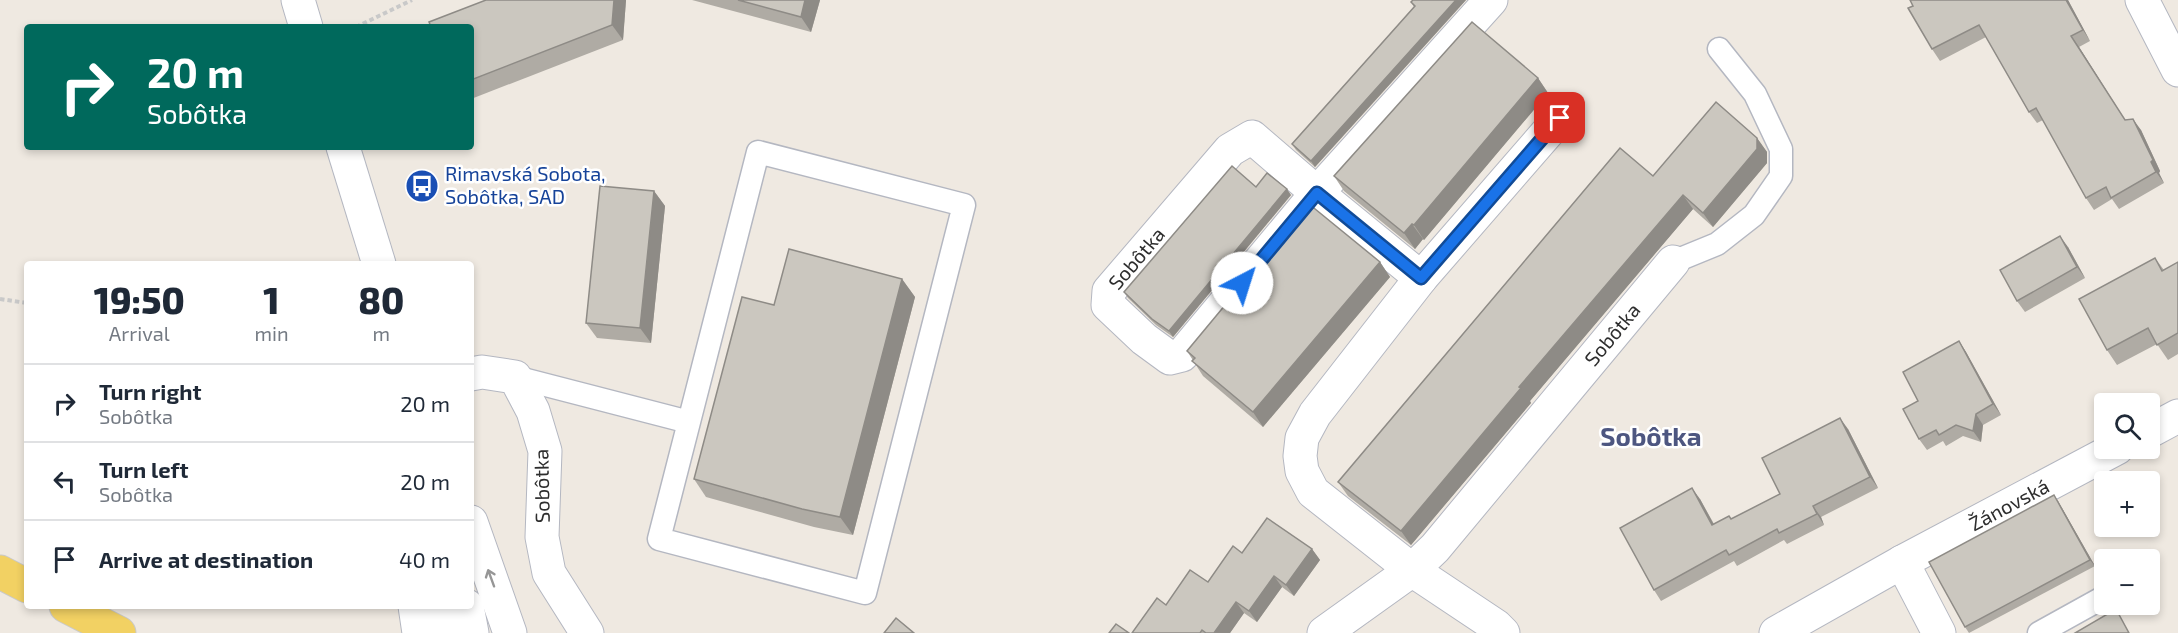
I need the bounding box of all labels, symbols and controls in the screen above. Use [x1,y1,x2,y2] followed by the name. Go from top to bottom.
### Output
[147,46,244,96] text: 20 m
[48,48,126,126] icon: right
[1534,92,1585,143] pin
[147,97,247,129] text: Sobôtka
[1543,101,1576,134] icon: arrive
[445,161,606,208] place label: Rimavská Sobota, Sobôtka, SAD
[404,168,440,204] bus stop icon: Rimavská Sobota, Sobôtka, SAD
[1103,222,1169,294] street label: Sobôtka
[1210,251,1274,315] position arrow
[94,278,185,321] text: 19:50
[263,278,280,321] text: 1
[358,278,404,321] text: 80
[1579,298,1645,370] street label: Sobôtka
[109,321,170,345] text: Arrival
[254,321,289,345] text: min
[372,321,390,345] text: m
[99,378,201,404] text: Turn right
[48,387,81,420] icon: right
[400,390,450,416] text: 20 m
[2094,393,2160,615] map controls
[2094,393,2160,459] button: search
[99,404,173,428] text: Sobôtka
[1600,420,1702,451] district label: Sobôtka
[528,449,554,523] street label: Sobôtka
[99,456,188,482] text: Turn left
[48,465,81,498] icon: left
[400,468,450,494] text: 20 m
[2094,471,2160,537] button: +
[1965,473,2053,535] street label: Žánovská
[99,482,173,506] text: Sobôtka
[48,543,81,576] icon: arrive
[99,546,313,572] text: Arrive at destination
[399,546,450,572] text: 40 m
[2094,549,2160,615] button: −
[484,569,495,588] one-way arrow

